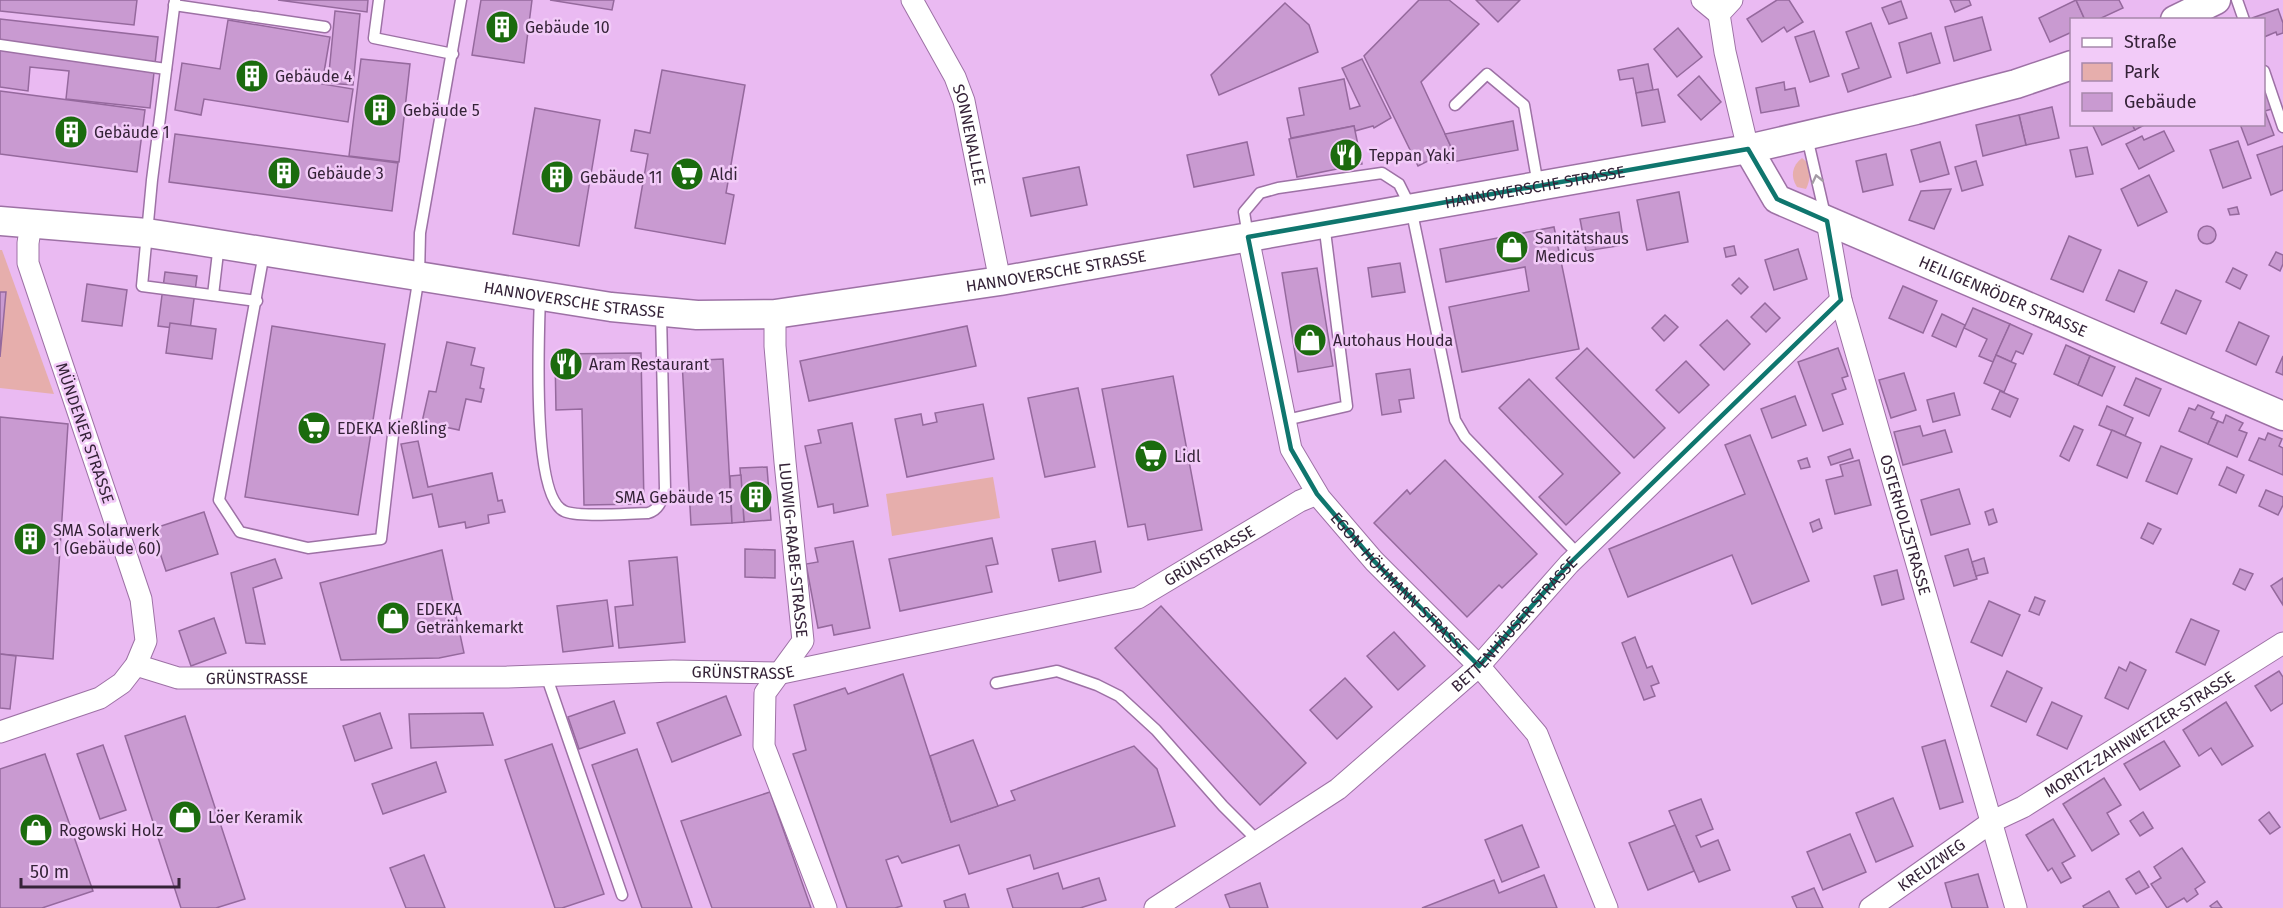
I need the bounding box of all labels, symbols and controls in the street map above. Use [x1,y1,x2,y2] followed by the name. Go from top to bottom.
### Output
[484,9,520,45] building icon: Gebäude 10
[525,18,610,37] place label: Gebäude 10
[2070,18,2265,126] legend
[2124,31,2177,53] text: Straße
[234,58,270,94] building icon: Gebäude 4
[2124,61,2160,83] text: Park
[275,67,353,86] place label: Gebäude 4
[949,81,990,187] street label: SONNENALLEE
[2124,91,2197,113] text: Gebäude
[362,92,398,128] building icon: Gebäude 5
[403,101,480,120] place label: Gebäude 5
[53,114,89,150] building icon: Gebäude 1
[94,123,170,142] place label: Gebäude 1
[1328,137,1364,173] restaurant icon: Teppan Yaki
[1369,146,1455,165] place label: Teppan Yaki
[266,155,302,191] building icon: Gebäude 3
[669,156,705,192] supermarket icon: Aldi
[539,159,575,195] building icon: Gebäude 11
[1443,161,1626,212] street label: HANNOVERSCHE STRASSE
[307,164,384,183] place label: Gebäude 3
[710,165,738,184] place label: Aldi
[580,168,662,187] place label: Gebäude 11
[1811,174,1824,184] one-way arrow
[1494,229,1530,265] shop icon: Sanitätshaus Medicus
[1535,229,1629,266] place label: Sanitätshaus Medicus
[964,246,1148,295] street label: HANNOVERSCHE STRASSE
[1916,252,2090,340] street label: HEILIGENRÖDER STRASSE
[482,277,666,321] street label: HANNOVERSCHE STRASSE
[1292,322,1328,358] shop icon: Autohaus Houda
[1333,331,1453,350] place label: Autohaus Houda
[548,346,584,382] restaurant icon: Aram Restaurant
[589,355,709,374] place label: Aram Restaurant
[52,360,118,506] street label: MÜNDENER STRASSE
[296,410,332,446] supermarket icon: EDEKA Kießling
[337,419,447,438] place label: EDEKA Kießling
[1133,438,1169,474] supermarket icon: Lidl
[1174,447,1201,466] place label: Lidl
[1876,452,1935,597] street label: OSTERHOLZSTRASSE
[776,462,812,639] street label: LUDWIG-RAABE-STRASSE
[738,479,774,515] building icon: SMA Gebäude 15
[615,488,733,507] place label: SMA Gebäude 15
[1327,508,1472,659] street label: EGON-HÖHMANN-STRASSE
[12,521,48,557] building icon: SMA Solarwerk 1 (Gebäude 60)
[53,521,161,558] place label: SMA Solarwerk 1 (Gebäude 60)
[1160,521,1258,590] street label: GRÜNSTRASSE
[1447,552,1581,696] street label: BETTENHÄUSER STRASSE
[375,600,411,636] shop icon: EDEKA Getränkemarkt
[416,600,524,637] place label: EDEKA Getränkemarkt
[691,661,796,683] street label: GRÜNSTRASSE
[2040,667,2238,801] street label: MORITZ-ZAHNWETZER-STRASSE
[206,668,308,687] street label: GRÜNSTRASSE
[167,799,203,835] shop icon: Löer Keramik
[208,808,304,827] place label: Löer Keramik
[18,812,54,848] shop icon: Rogowski Holz
[59,821,163,840] place label: Rogowski Holz
[1894,834,1969,895] street label: KREUZWEG
[21,851,178,889] scale bar
[30,861,69,883] text: 50 m

